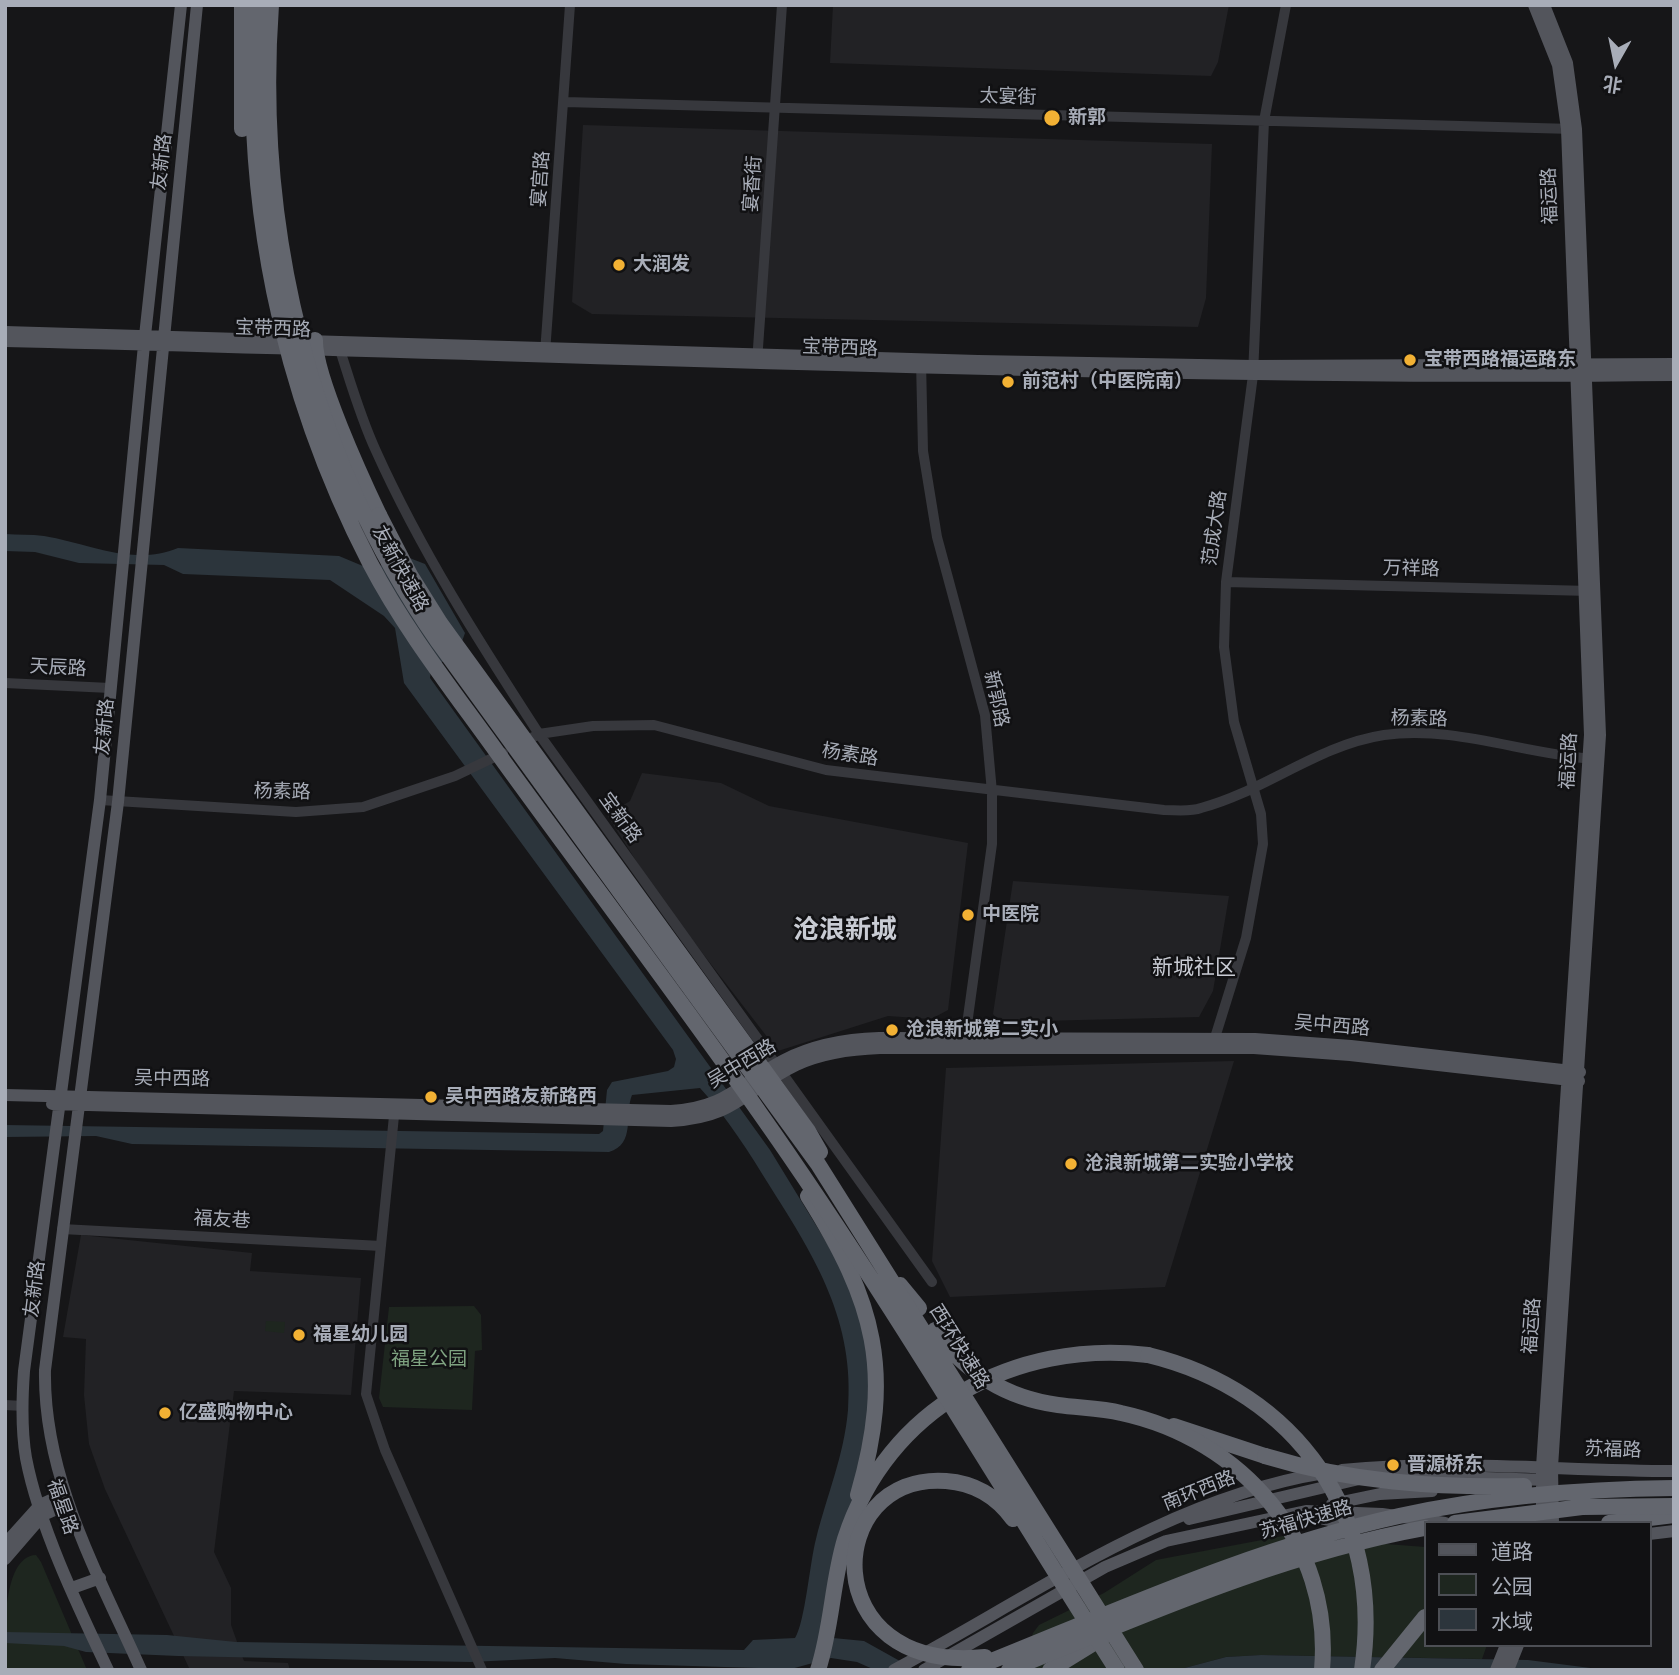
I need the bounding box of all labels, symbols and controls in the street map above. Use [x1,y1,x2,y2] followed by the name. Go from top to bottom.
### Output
[1581,28,1651,98] north arrow
[1601,71,1624,97] text: 北
[979,85,1037,109] street label: 太宴街
[1068,107,1106,129] place label: 新郭
[1042,108,1062,128] marker: 新郭
[148,132,176,192] street label: 友新路
[528,150,554,208] street label: 宴宫路
[740,155,766,213] street label: 宴香街
[1538,167,1562,225] street label: 福运路
[633,254,690,276] place label: 大润发
[611,257,627,273] marker: 大润发
[235,316,311,342] street label: 宝带西路
[802,335,878,361] street label: 宝带西路
[1424,349,1576,371] place label: 宝带西路福运路东
[1402,352,1418,368] marker: 宝带西路福运路东
[1022,371,1193,393] place label: 前范村（中医院南）
[1000,374,1016,390] marker: 前范村（中医院南）
[1198,489,1232,567] street label: 范成大路
[367,522,433,616] street label: 友新快速路
[1382,557,1440,581] street label: 万祥路
[29,655,87,681] street label: 天辰路
[979,669,1013,729] street label: 新郭路
[91,698,119,756] street label: 友新路
[1390,707,1448,731] street label: 杨素路
[1556,732,1582,790] street label: 福运路
[820,739,880,771] street label: 杨素路
[253,780,311,804] street label: 杨素路
[594,788,646,848] street label: 宝新路
[982,904,1039,926] place label: 中医院
[960,907,976,923] marker: 中医院
[793,914,897,946] district label: 沧浪新城
[1152,955,1236,981] district label: 新城社区
[1293,1011,1371,1041] street label: 吴中西路
[906,1019,1058,1041] place label: 沧浪新城第二实小
[884,1022,900,1038] marker: 沧浪新城第二实小
[704,1035,780,1093] street label: 吴中西路
[134,1067,210,1091] street label: 吴中西路
[445,1086,597,1108] place label: 吴中西路友新路西
[423,1089,439,1105] marker: 吴中西路友新路西
[1085,1153,1294,1175] place label: 沧浪新城第二实验小学校
[1063,1156,1079,1172] marker: 沧浪新城第二实验小学校
[193,1207,251,1233] street label: 福友巷
[20,1259,50,1319] street label: 友新路
[1519,1297,1545,1355] street label: 福运路
[924,1301,994,1393] street label: 西环快速路
[313,1324,408,1346] place label: 福星幼儿园
[291,1327,307,1343] marker: 福星幼儿园
[391,1349,467,1371] park label: 福星公园
[179,1402,293,1424] place label: 亿盛购物中心
[157,1405,173,1421] marker: 亿盛购物中心
[1584,1438,1642,1462] street label: 苏福路
[1407,1454,1483,1476] place label: 晋源桥东
[1385,1457,1401,1473] marker: 晋源桥东
[1159,1466,1239,1516] street label: 南环西路
[42,1476,82,1538] street label: 福星路
[1257,1496,1355,1544] street label: 苏福快速路
[1424,1521,1651,1647] legend
[1491,1539,1533,1564] text: 道路
[1491,1574,1533,1599] text: 公园
[1491,1609,1533,1634] text: 水域

